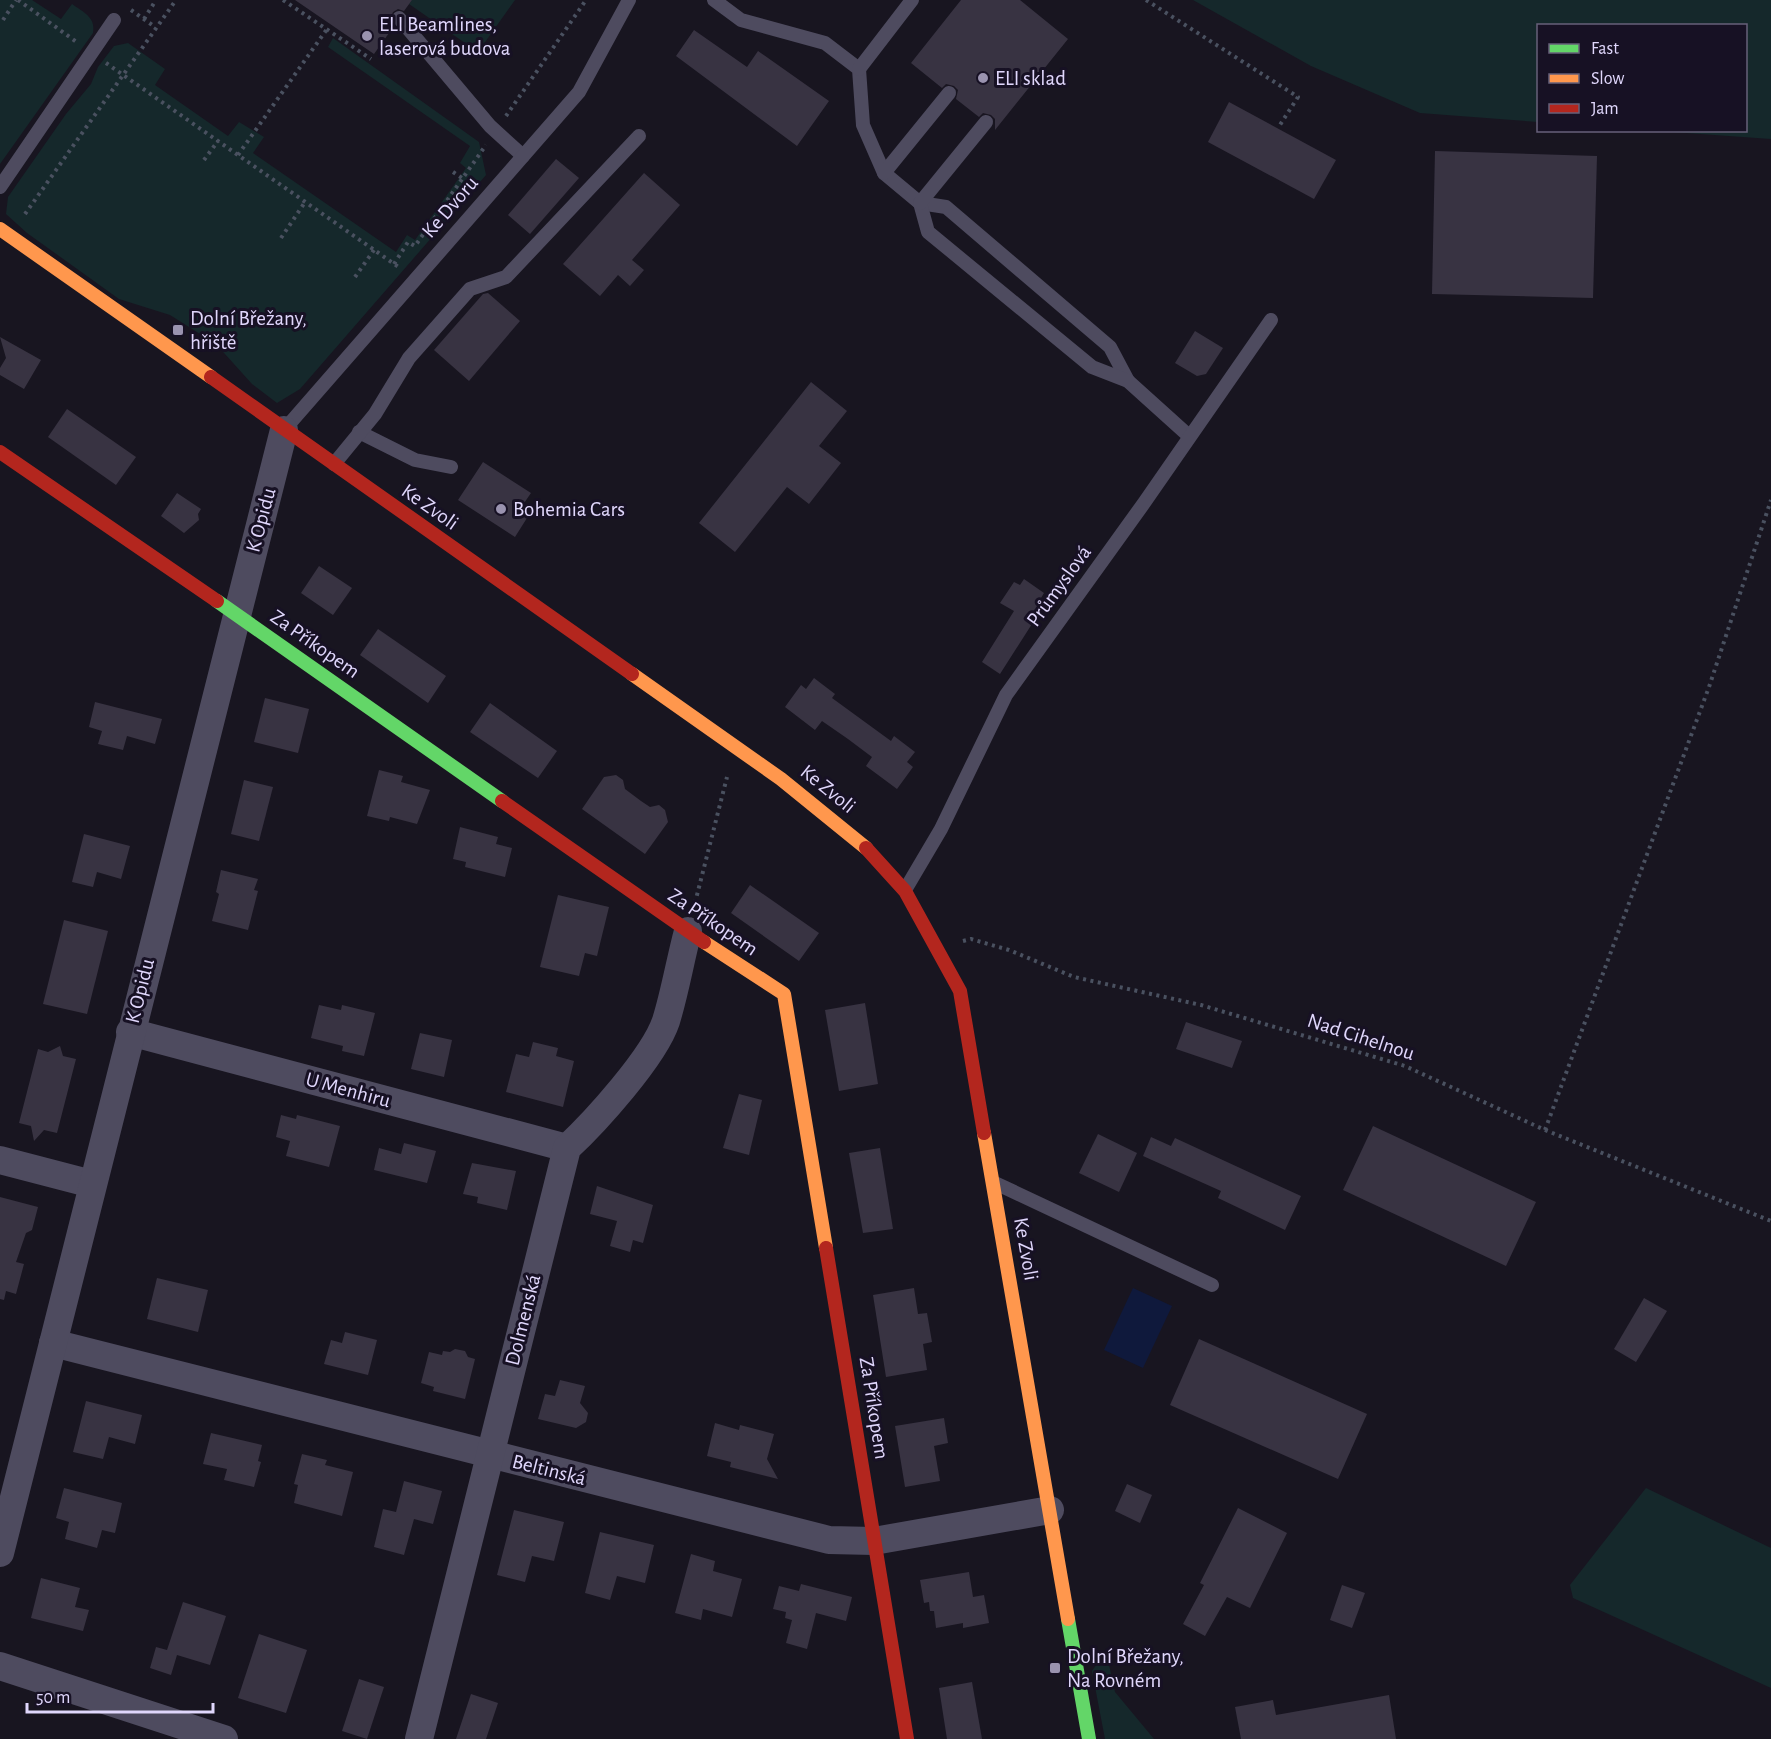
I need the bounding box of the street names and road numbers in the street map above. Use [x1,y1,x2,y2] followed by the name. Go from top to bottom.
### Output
[418,172,482,242] street label: Ke Dvoru
[398,480,462,534] street label: Ke Zvoli
[242,485,280,554] street label: K Opidu
[1023,541,1095,630] street label: Průmyslová
[267,606,363,682] street label: Za Příkopem
[797,761,859,817] street label: Ke Zvoli
[664,884,762,960] street label: Za Příkopem
[122,956,158,1025] street label: K Opidu
[1305,1010,1418,1064] street label: Nad Cihelnou
[303,1069,393,1111] street label: U Menhiru
[1010,1216,1042,1282] street label: Ke Zvoli
[502,1272,545,1368] street label: Dolmenská
[856,1355,892,1461] street label: Za Příkopem
[510,1451,588,1489] street label: Beltinská

